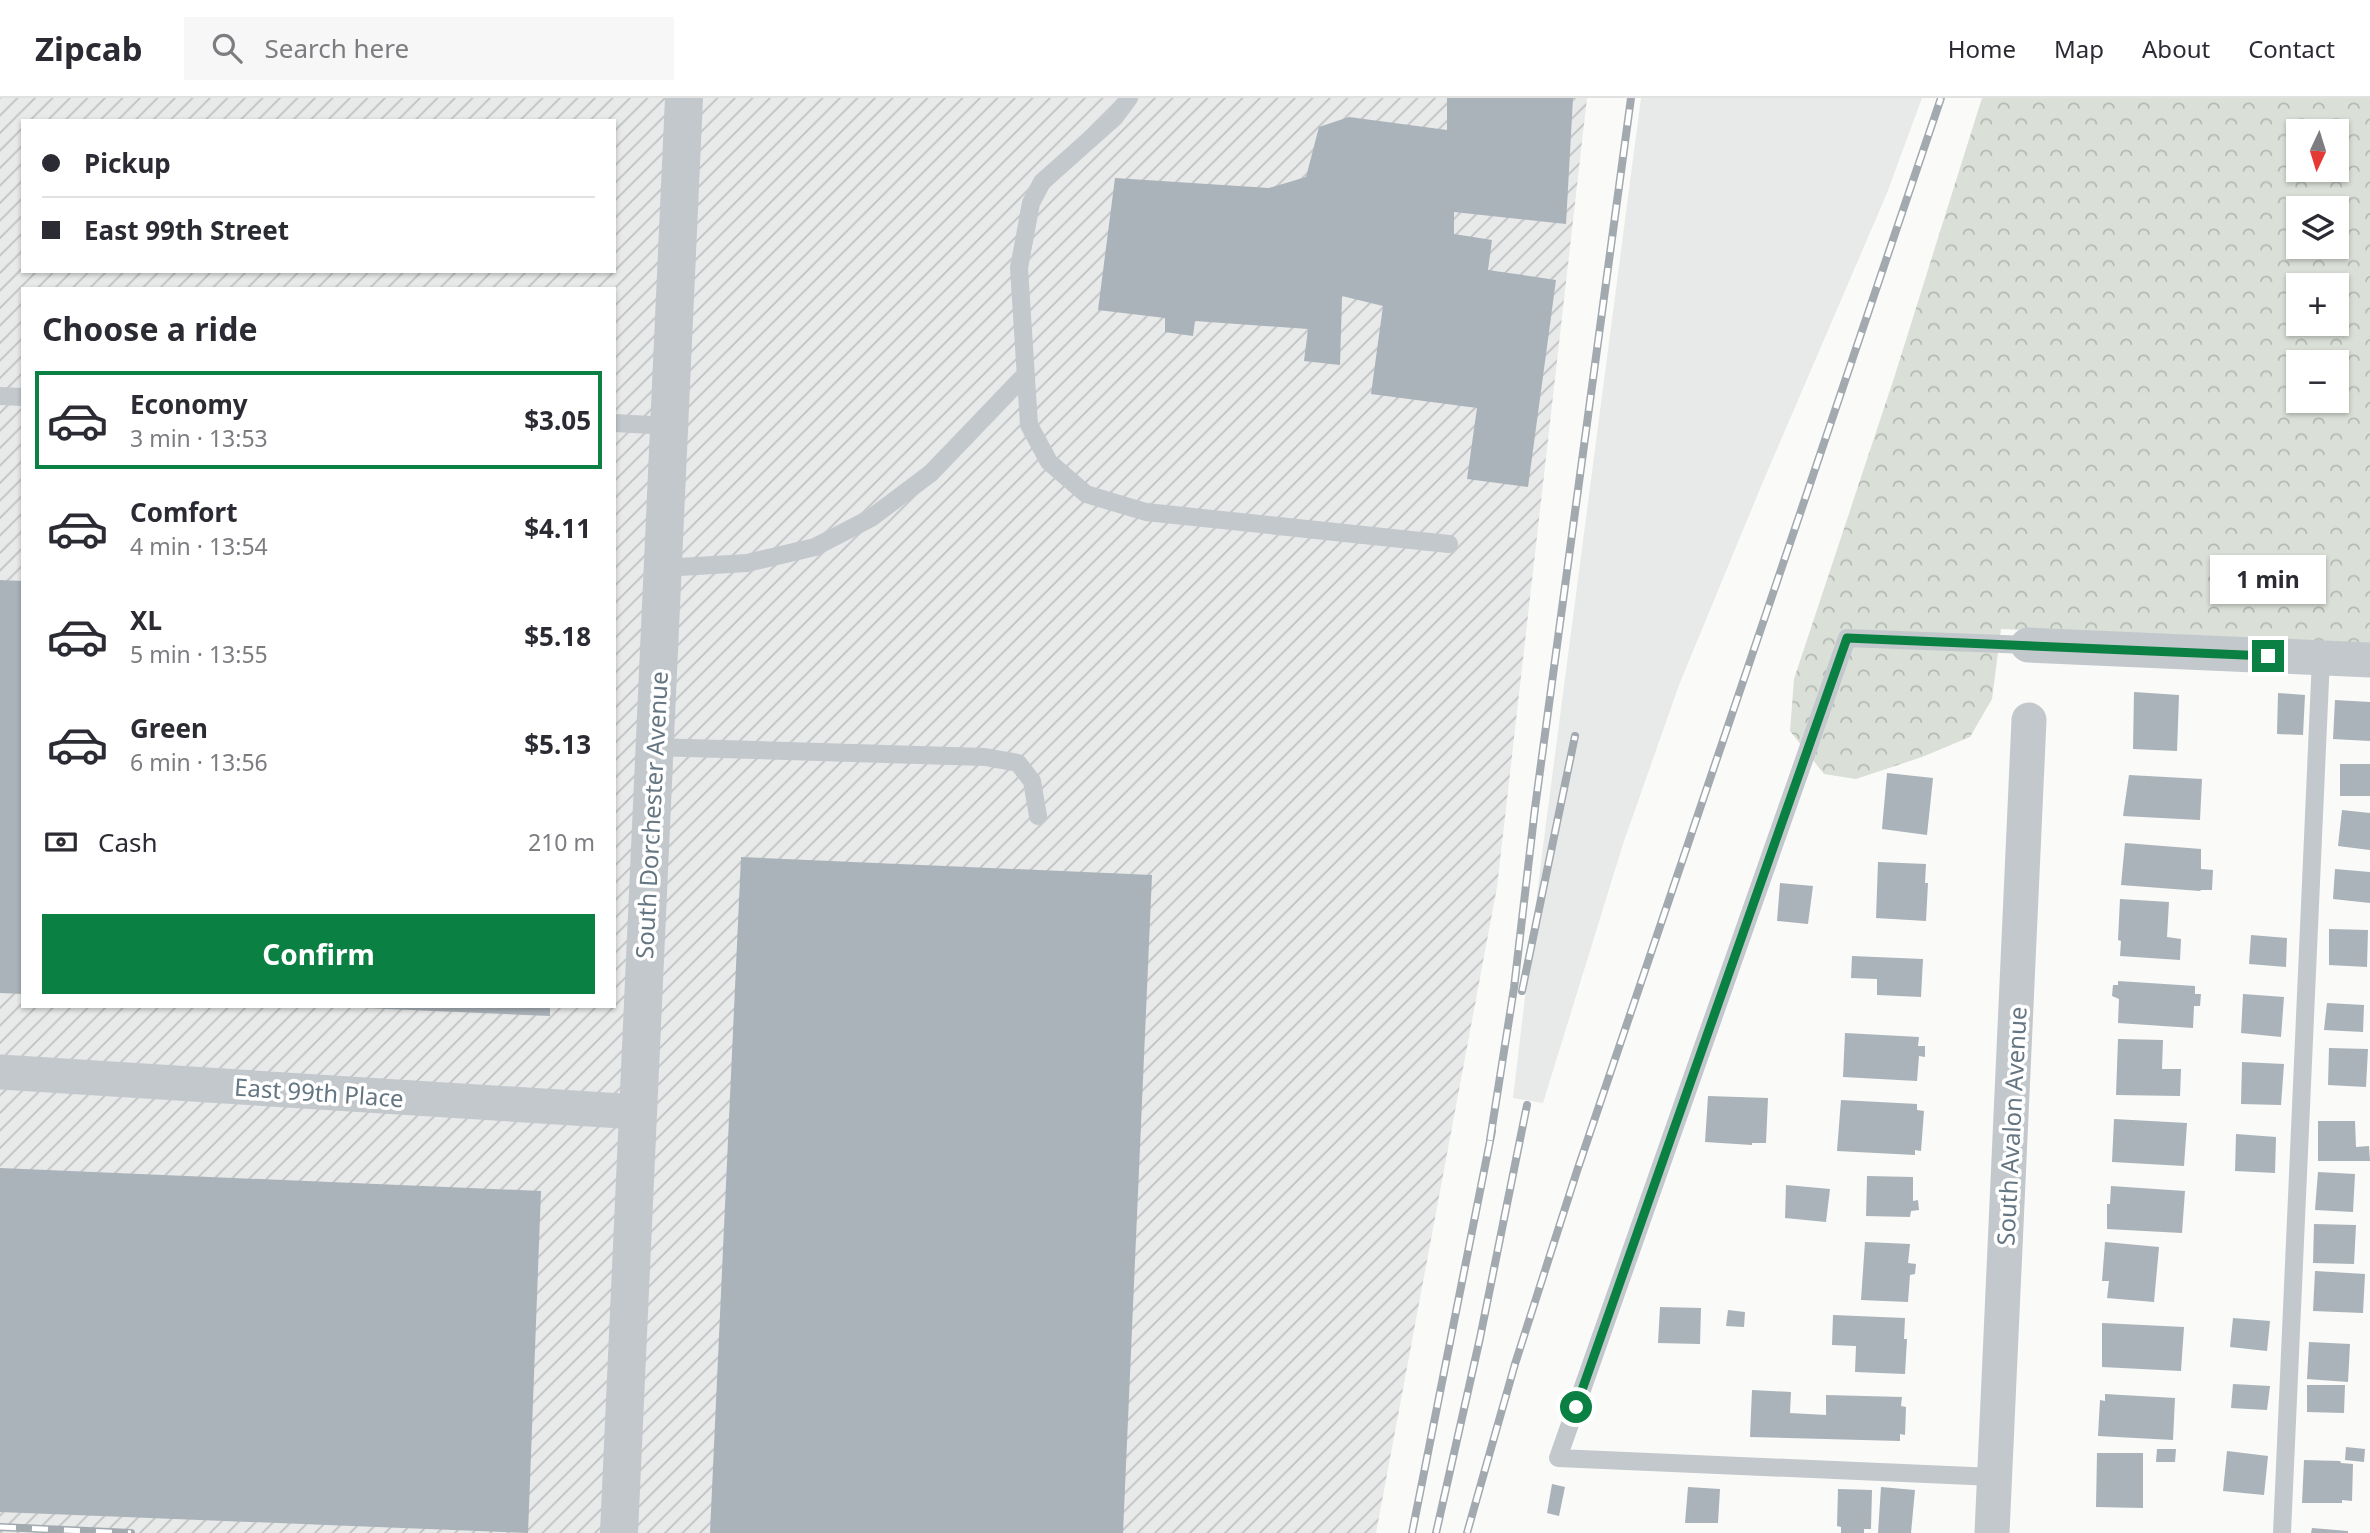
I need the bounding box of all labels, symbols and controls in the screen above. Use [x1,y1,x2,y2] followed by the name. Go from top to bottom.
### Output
[184,17,674,80] search box
[35,26,142,71] text: Zipcab
[208,29,246,67] icon: search
[264,30,409,66] text: Search here
[1948,32,2016,65] text: Home
[2054,32,2104,65] text: Map
[2142,32,2210,65] text: About
[2248,32,2335,65] text: Contact
[2286,119,2348,182] north arrow
[2286,119,2349,413] map controls
[84,145,171,181] text: Pickup
[2286,196,2349,259] button: layers
[84,212,289,248] text: East 99th Street
[2286,273,2349,336] button: +
[42,307,258,350] text: Choose a ride
[2286,350,2349,413] button: −
[130,386,248,422] text: Economy
[46,389,109,452] icon: car
[524,402,591,438] text: $3.05
[130,422,268,454] text: 3 min · 13:53
[130,494,238,530] text: Comfort
[46,497,109,560] icon: car
[524,510,591,546] text: $4.11
[130,530,268,562] text: 4 min · 13:54
[2210,554,2326,603] callout: 1 min
[2236,563,2300,595] text: 1 min
[130,602,162,638] text: XL
[46,605,109,668] icon: car
[524,618,591,654] text: $5.18
[130,638,268,670] text: 5 min · 13:55
[2252,640,2284,672] route end
[627,670,675,960] street label: South Dorchester Avenue
[130,710,208,746] text: Green
[46,713,109,776] icon: car
[524,726,591,762] text: $5.13
[130,746,268,778] text: 6 min · 13:56
[42,823,80,861] icon: cash
[98,824,158,860] text: Cash
[528,826,595,858] text: 210 m
[42,914,595,994] button: Confirm
[1988,1006,2034,1246] street label: South Avalon Avenue
[233,1070,405,1114] street label: East 99th Place
[1560,1391,1592,1423] route start

